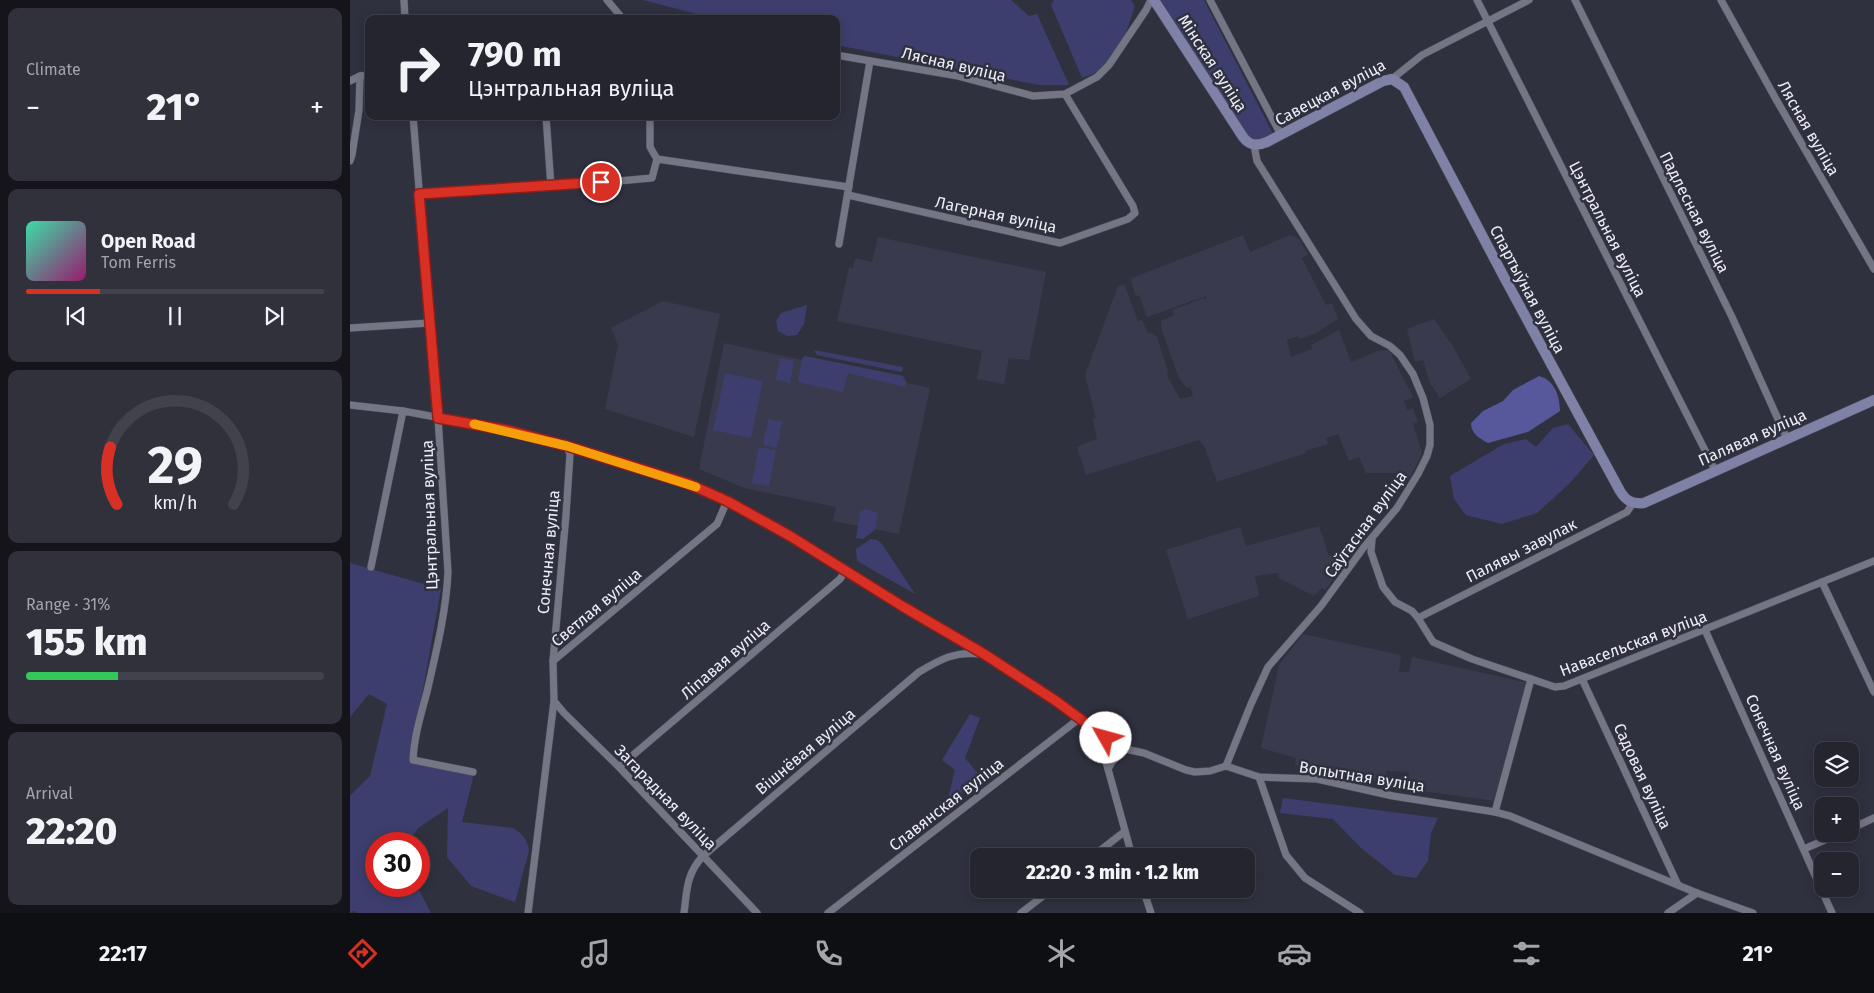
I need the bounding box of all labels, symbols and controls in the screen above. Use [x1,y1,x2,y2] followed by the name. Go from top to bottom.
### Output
[1174,11,1251,116] street label: Мінская вуліца
[468,33,562,75] text: 790 m
[385,35,450,100] icon: right
[900,43,1008,86] street label: Лясная вуліца
[1272,55,1389,130] street label: Савецкая вуліца
[26,60,81,79] text: Climate
[468,75,674,102] text: Цэнтральная вуліца
[1774,77,1843,179] street label: Лясная вуліца
[147,84,203,130] text: 21°
[26,91,40,124] text: −
[310,91,324,124] text: +
[1656,148,1733,276] street label: Падлесная вуліца
[1565,158,1650,300] street label: Цэнтральная вуліца
[580,161,622,203] pin
[587,168,615,196] icon: arrive
[934,192,1058,237] street label: Лагерная вуліца
[1486,222,1569,357] street label: Спартыўная вуліца
[101,230,196,253] text: Open Road
[101,253,176,272] text: Tom Ferris
[62,302,90,330] icon: previous
[161,302,189,330] icon: pause
[260,302,288,330] icon: next
[1695,405,1809,470] street label: Палявая вуліца
[147,434,203,497] text: 29
[417,440,442,590] street label: Цэнтральная вуліца
[1320,467,1410,581] street label: Саўгасная вуліца
[534,489,563,615] street label: Сонечная вуліца
[153,492,197,514] text: km/h
[1463,514,1580,587] street label: Палявы завулак
[547,564,645,651] street label: Светлая вуліца
[26,595,110,614] text: Range · 31%
[1557,607,1710,680] street label: Навасельская вуліца
[677,615,774,703] street label: Ліпавая вуліца
[26,619,147,665] text: 155 km
[1742,691,1810,813] street label: Сонечная вуліца
[752,704,859,799] street label: Вішнёвая вуліца
[1079,711,1131,763] position arrow
[1610,720,1675,832] street label: Садовая вуліца
[611,741,721,854] street label: Загарадная вуліца
[1814,742,1859,897] map controls
[1814,742,1859,787] button: layers
[885,754,1007,855] street label: Славянская вуліца
[1298,757,1426,796] street label: Вопытная вуліца
[26,784,73,803] text: Arrival
[1814,797,1859,842] button: +
[26,808,117,854] text: 22:20
[365,832,430,897] speed limit sign: 30
[1814,852,1859,897] button: −
[1026,861,1199,884] text: 22:20 · 3 min · 1.2 km
[345,936,380,971] icon: directions
[578,936,613,971] icon: music
[811,936,846,971] icon: phone
[1044,936,1079,971] icon: climate
[1277,936,1312,971] icon: car
[1509,936,1544,971] icon: filters
[99,940,147,967] text: 22:17
[1742,940,1775,967] text: 21°

